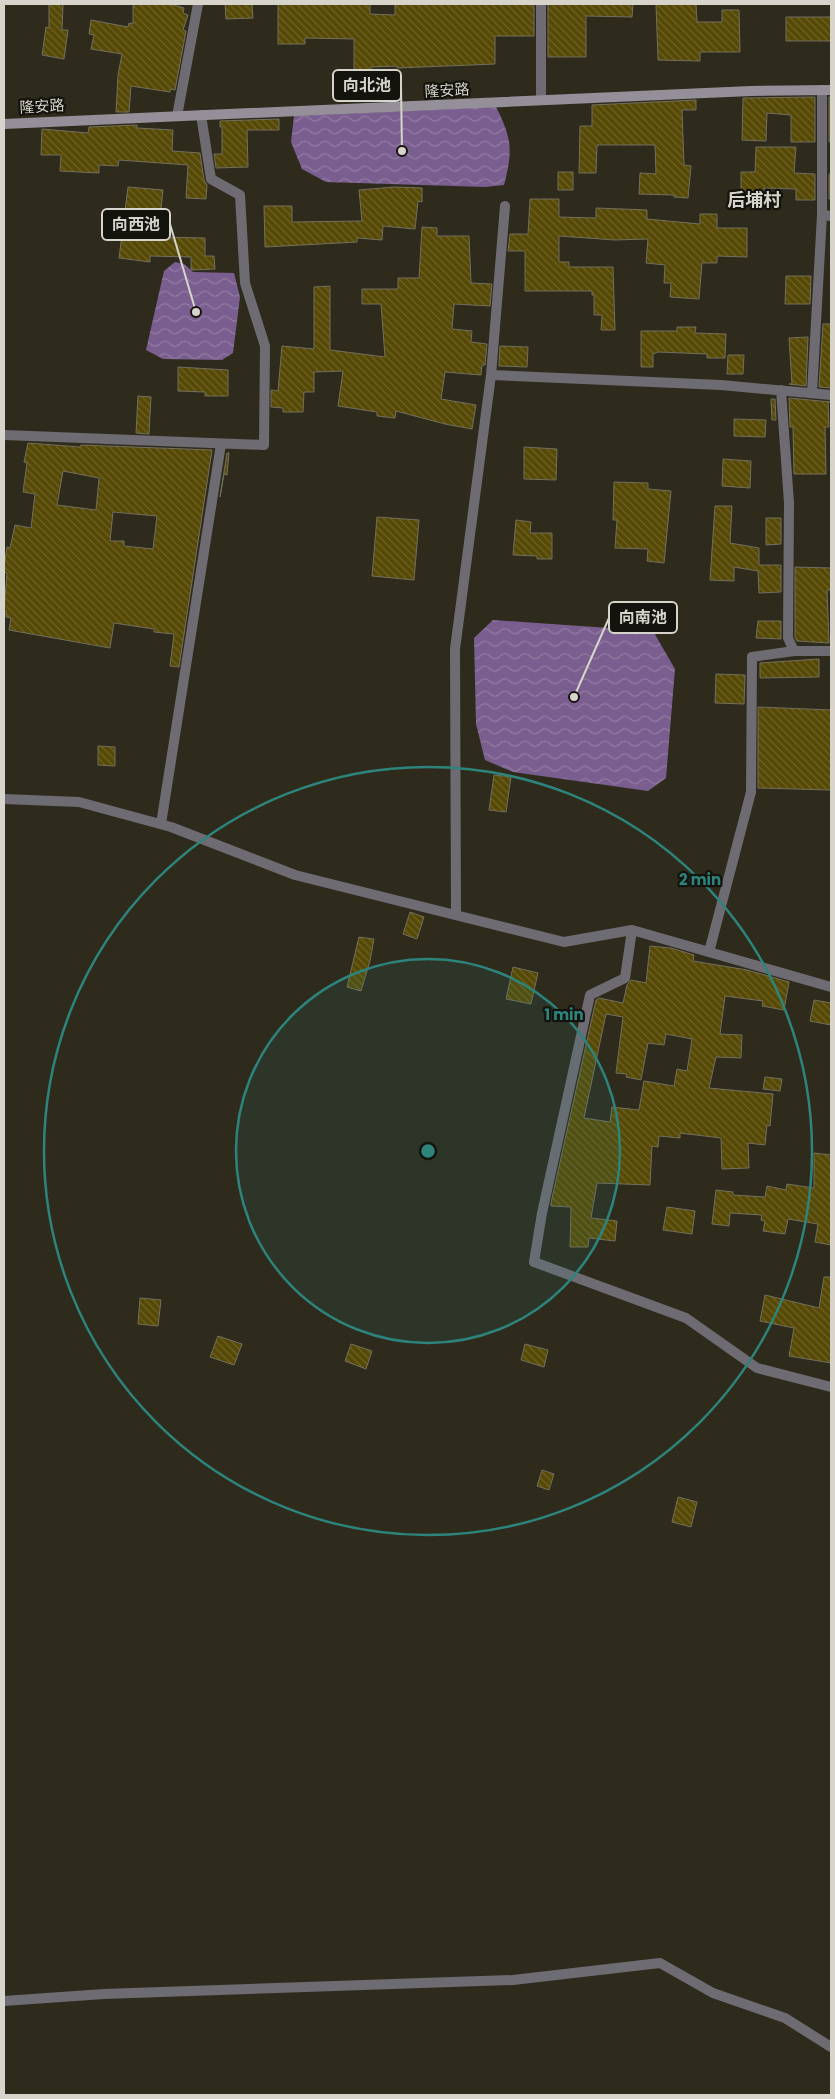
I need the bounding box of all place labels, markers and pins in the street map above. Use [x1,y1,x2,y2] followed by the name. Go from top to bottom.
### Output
[333,70,401,101] callout: 向北池
[102,209,170,240] callout: 向西池
[609,602,677,633] callout: 向南池
[419,1142,437,1160] centre of rings

